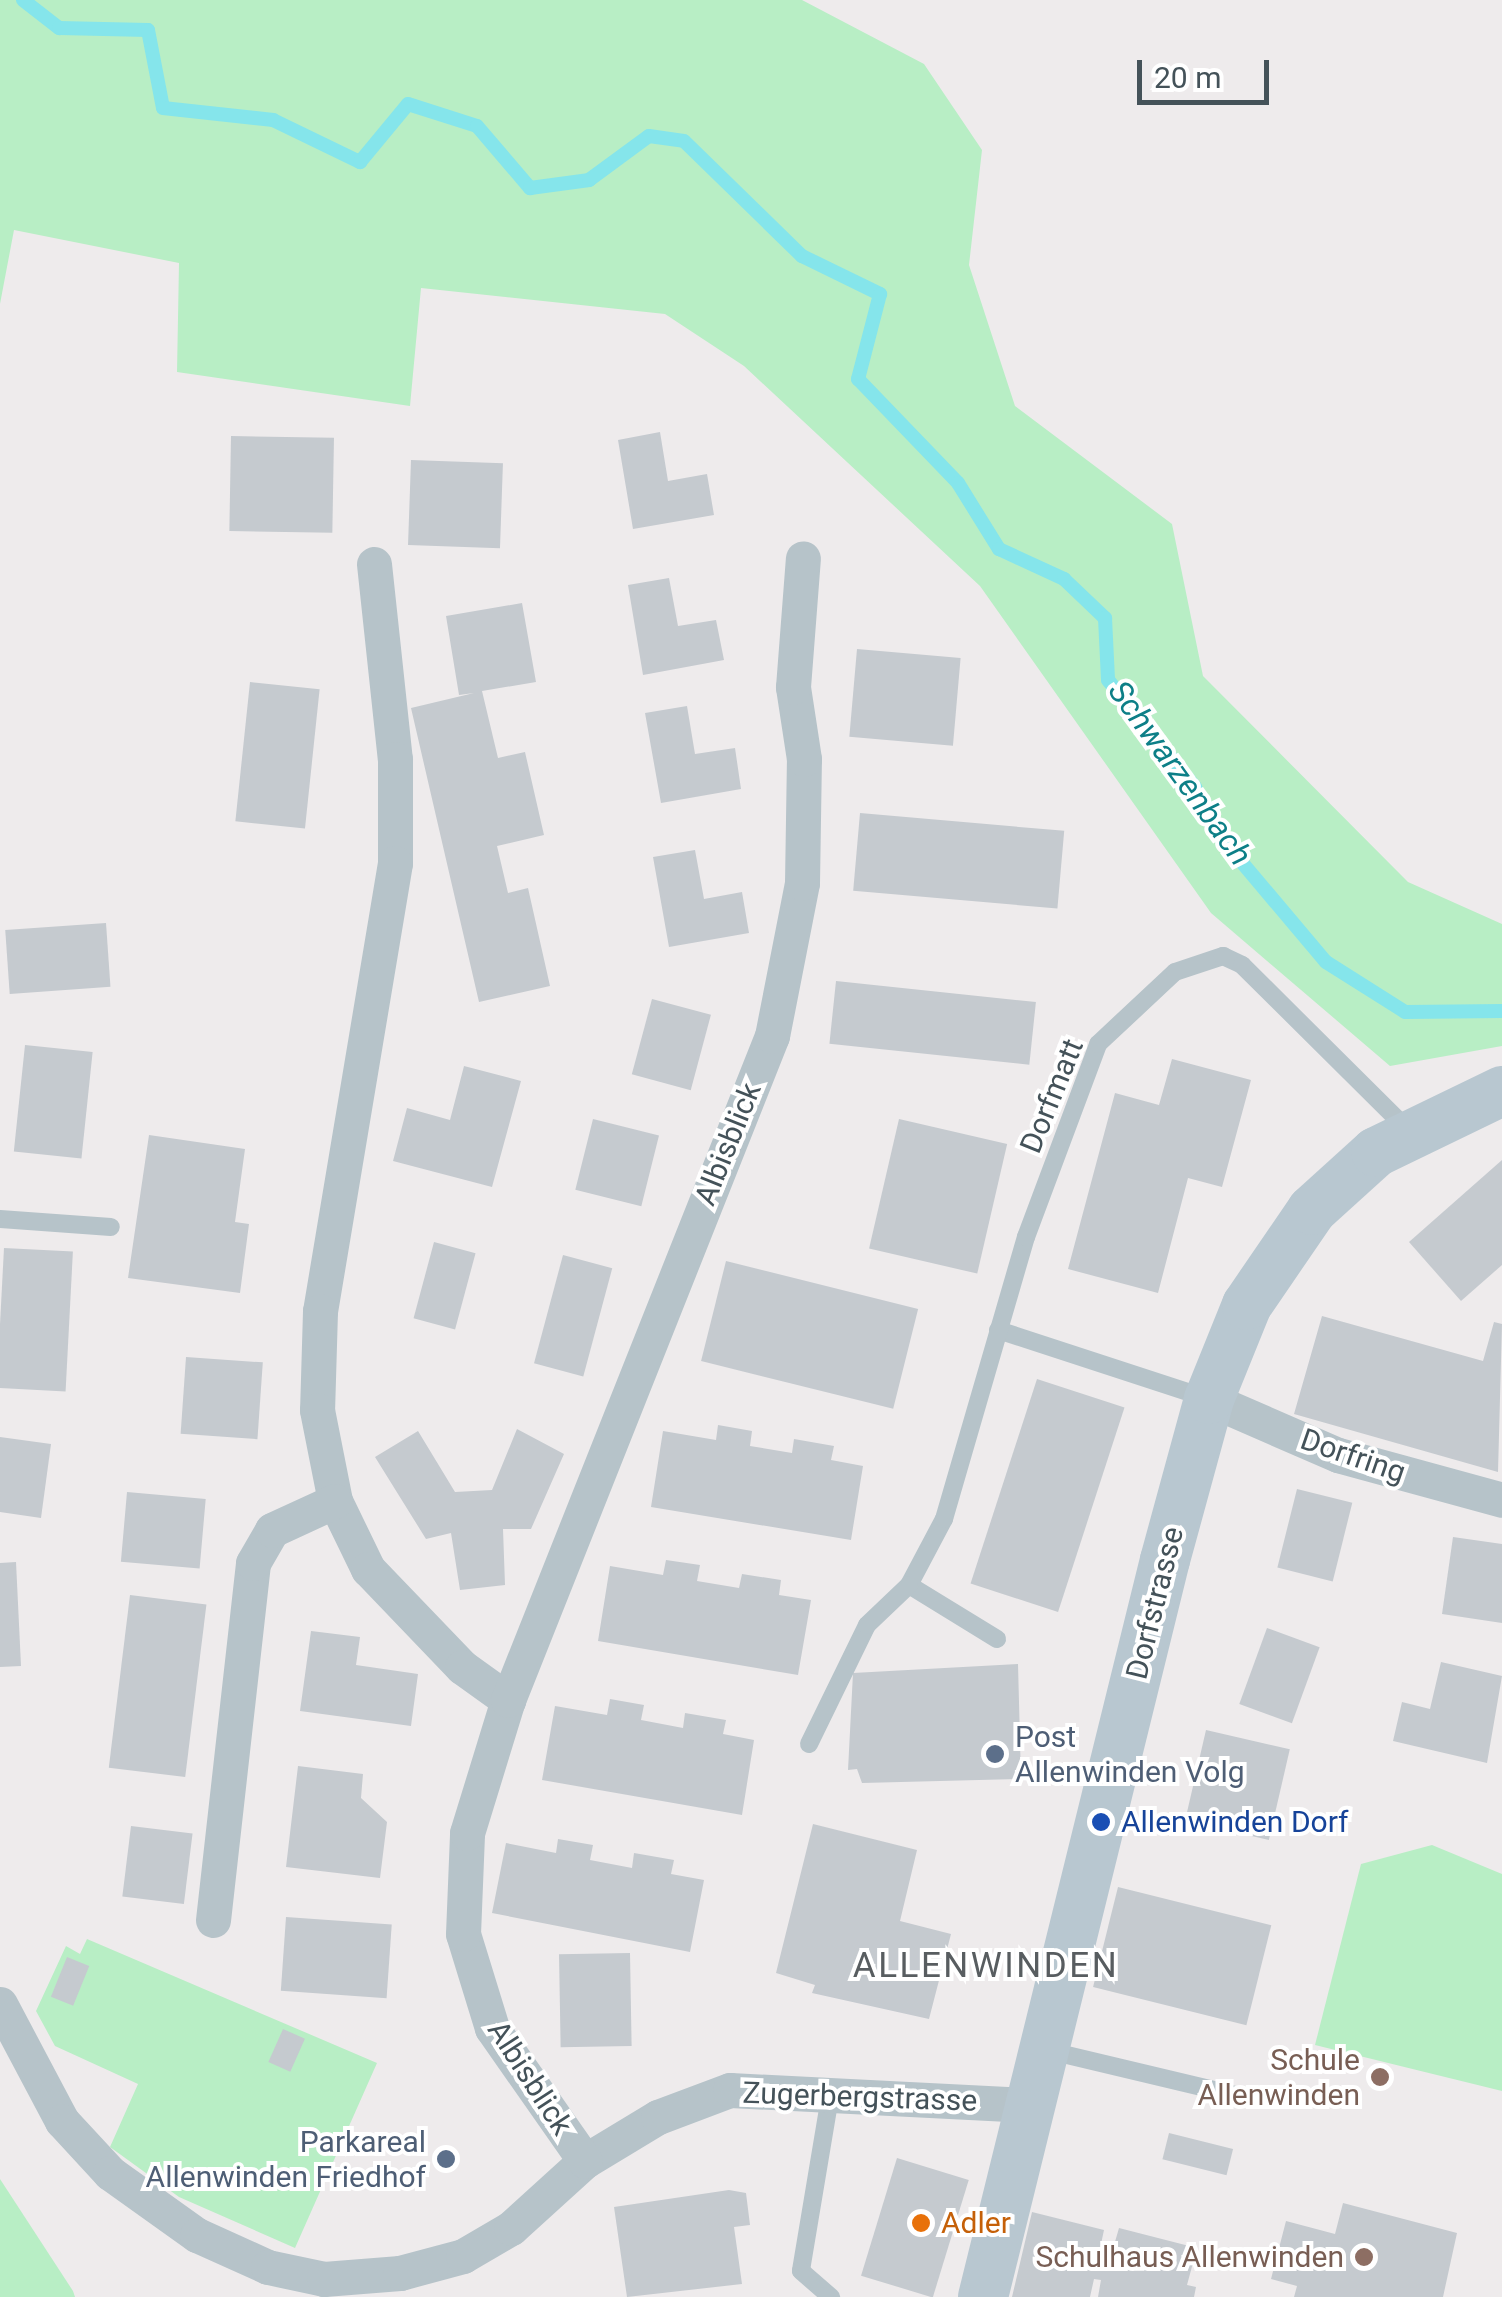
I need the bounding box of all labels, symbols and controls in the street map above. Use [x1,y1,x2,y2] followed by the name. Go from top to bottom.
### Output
[1142,40,1274,102] scale bar
[1154,60,1221,95] text: 20 m
[1100,673,1260,873] water label: Schwarzenbach
[1013,1034,1091,1158] street label: Dorfmatt
[687,1078,769,1210] street label: Albisblick
[1296,1421,1410,1491] street label: Dorfring
[1119,1523,1191,1683] street label: Dorfstrasse
[1015,1719,1245,1790] place label: Post Allenwinden Volg
[984,1743,1006,1765] marker: Post Allenwinden Volg
[1121,1804,1348,1840] place label: Allenwinden Dorf
[1090,1811,1112,1833] marker: Allenwinden Dorf
[853,1945,1119,1987] district label: ALLENWINDEN
[480,2014,580,2142] street label: Albisblick
[1198,2042,1360,2112] place label: Schule Allenwinden
[1369,2066,1391,2088] marker: Schule Allenwinden
[742,2075,978,2119] street label: Zugerbergstrasse
[146,2124,426,2194] place label: Parkareal Allenwinden Friedhof
[435,2148,457,2170] marker: Parkareal Allenwinden Friedhof
[941,2205,1011,2241] place label: Adler
[910,2212,932,2234] marker: Adler
[1035,2239,1344,2275] place label: Schulhaus Allenwinden
[1353,2246,1375,2268] marker: Schulhaus Allenwinden

